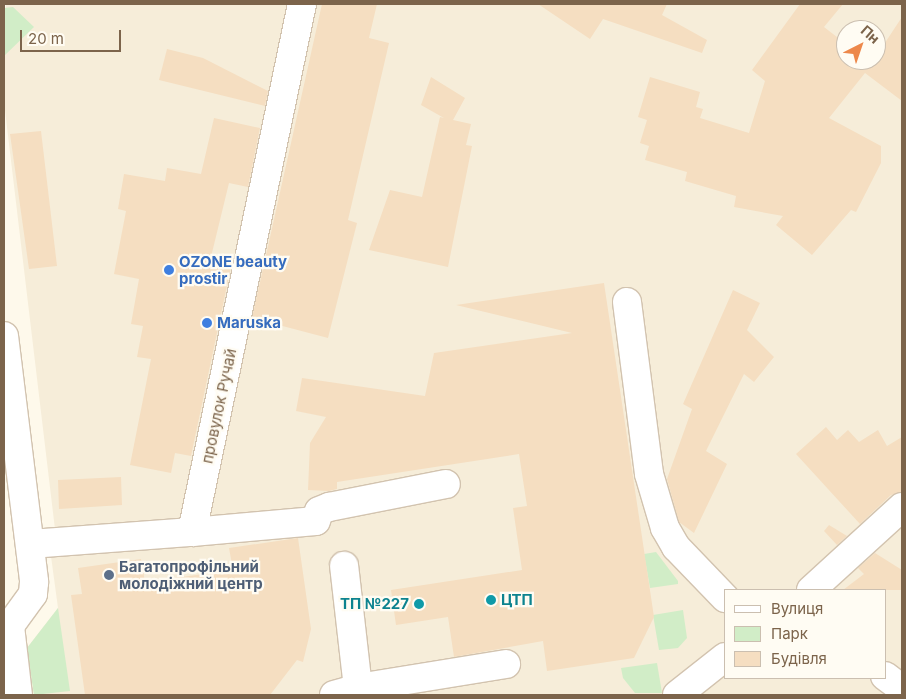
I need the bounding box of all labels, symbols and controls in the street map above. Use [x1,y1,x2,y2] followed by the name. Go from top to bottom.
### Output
[22,20,124,52] scale bar
[836,20,886,70] north arrow
[858,21,883,47] text: Пн
[28,29,64,48] text: 20 m
[179,252,287,287] place label: OZONE beauty prostir
[163,264,175,276] marker: OZONE beauty prostir
[217,314,281,332] place label: Maruska
[201,317,213,329] marker: Maruska
[198,347,240,465] street label: провулок Ручай
[119,557,263,592] place label: Багатопрофільний молодіжний центр
[103,569,115,581] marker: Багатопрофільний молодіжний центр
[724,589,886,679] legend
[501,591,533,609] place label: ЦТП
[485,594,497,606] marker: ЦТП
[340,595,409,613] place label: ТП №227
[413,598,425,610] marker: ТП №227
[771,599,823,618] text: Вулиця
[771,624,808,643] text: Парк
[771,649,827,668] text: Будівля

